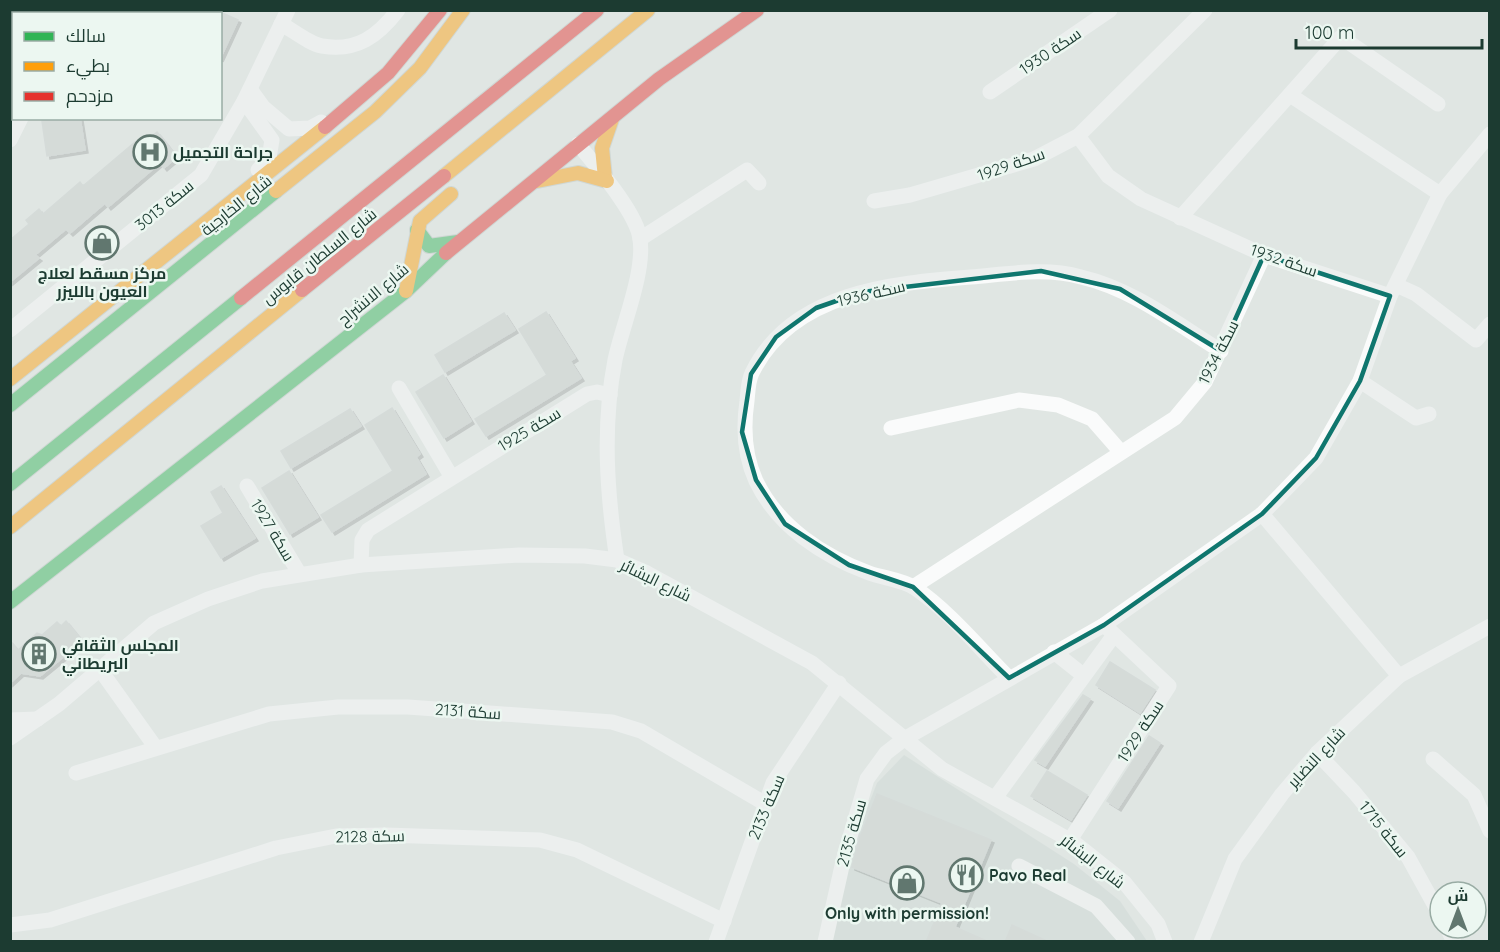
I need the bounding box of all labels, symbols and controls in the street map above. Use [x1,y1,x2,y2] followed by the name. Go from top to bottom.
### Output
[12,12,222,120] legend
[1296,12,1482,50] scale bar
[1305,21,1354,44] text: 100 m
[1015,23,1085,79] street label: سكة 1930
[66,24,106,47] text: سالك
[66,54,110,80] text: بطيء
[66,84,114,108] text: مزدحم
[132,134,168,170] hospital icon: جراحة التجميل
[173,142,273,162] place label: جراحة التجميل
[975,143,1047,185] street label: سكة 1929
[196,170,277,241] street label: شارع الخارجية
[131,175,197,235] street label: سكة 3013
[258,204,382,310] street label: شارع السلطان قابوس
[84,225,120,261] shop icon: مركز مسقط لعلاج العيون بالليزر
[1248,239,1320,281] street label: سكة 1932
[334,259,414,331] street label: شارع الانشراح
[38,263,166,301] place label: مركز مسقط لعلاج العيون بالليزر
[835,275,907,311] street label: سكة 1936
[1193,317,1243,387] street label: سكة 1934
[494,402,564,456] street label: سكة 1925
[247,495,299,565] street label: سكة 1927
[616,554,695,608] street label: شارع البشائر
[62,635,179,676] place label: المجلس الثقافي البريطاني
[21,636,57,672] building icon: المجلس الثقافي البريطاني
[1113,696,1167,766] street label: سكة 1929
[434,699,502,723] street label: سكة 2131
[1282,722,1351,794] street label: شارع النضاير
[743,771,789,843] street label: سكة 2133
[832,797,870,869] street label: سكة 2135
[1355,797,1413,861] street label: سكة 1715
[335,825,405,847] street label: سكة 2128
[1055,829,1129,894] street label: شارع البشائر
[948,857,984,893] restaurant icon: Pavo Real
[889,865,925,901] shop icon: Only with permission!
[989,865,1067,885] place label: Pavo Real
[1428,880,1488,940] north arrow
[1448,885,1468,905] text: ش
[825,903,989,923] place label: Only with permission!

